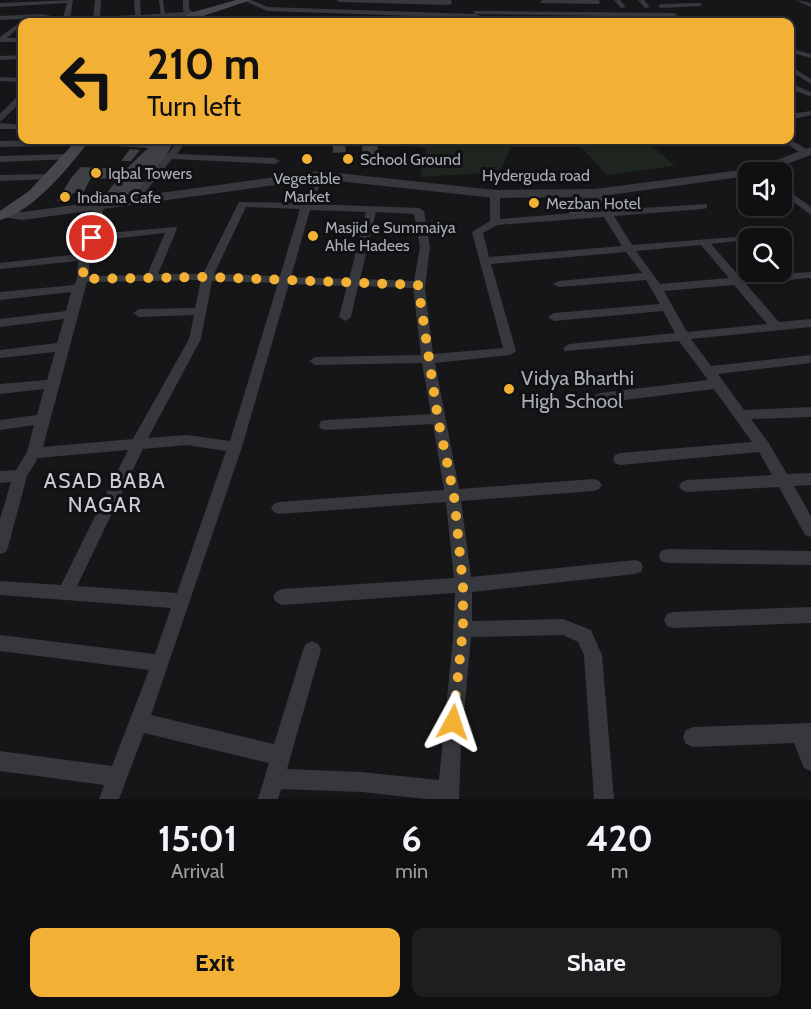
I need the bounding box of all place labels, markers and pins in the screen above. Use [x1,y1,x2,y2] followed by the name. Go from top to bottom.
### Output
[360,150,461,169] place label: School Ground
[300,152,314,166] marker: Vegetable Market
[341,152,355,166] marker: School Ground
[108,164,192,183] place label: Iqbal Towers
[89,166,103,180] marker: Iqbal Towers
[274,169,341,206] place label: Vegetable Market
[77,188,161,207] place label: Indiana Cafe
[58,190,72,204] marker: Indiana Cafe
[546,194,641,213] place label: Mezban Hotel
[527,196,541,210] marker: Mezban Hotel
[66,212,117,263] pin
[325,218,456,255] place label: Masjid e Summaiya Ahle Hadees
[306,229,320,243] marker: Masjid e Summaiya Ahle Hadees
[521,366,634,413] place label: Vidya Bharthi High School
[502,382,516,396] marker: Vidya Bharthi High School

